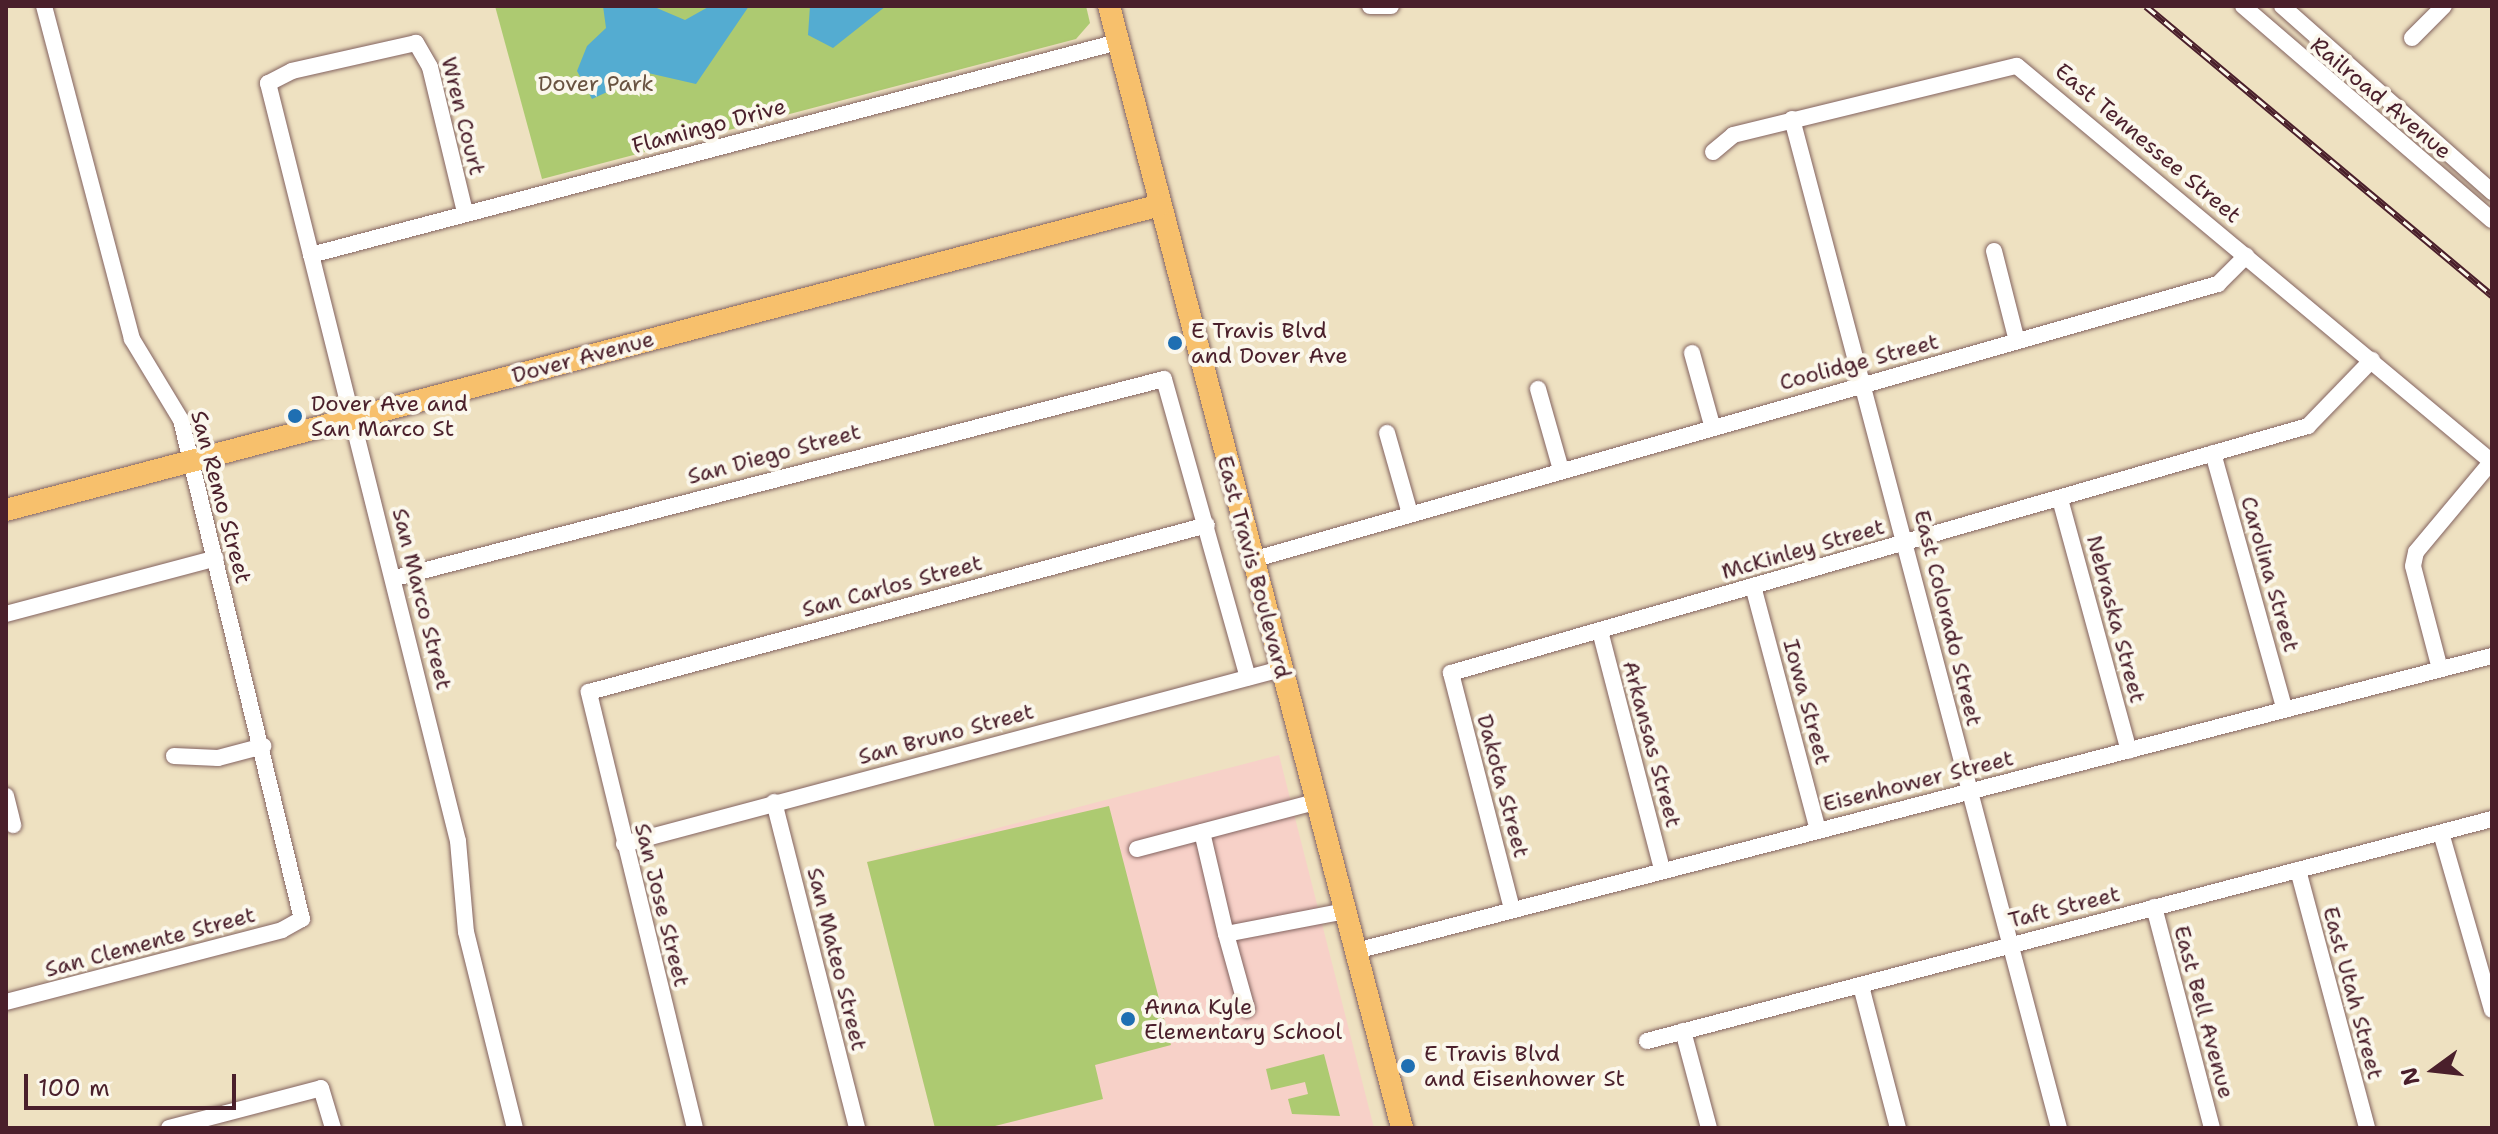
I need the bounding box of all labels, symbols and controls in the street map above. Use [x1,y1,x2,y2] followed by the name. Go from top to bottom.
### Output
[2305,31,2457,165] street label: Railroad Avenue
[436,54,490,178] street label: Wren Court
[2050,58,2246,228] street label: East Tennessee Street
[538,71,654,97] park label: Dover Park
[629,93,789,159] street label: Flamingo Drive
[1191,317,1348,368] place label: E Travis Blvd and Dover Ave
[509,325,657,389] street label: Dover Avenue
[1777,328,1941,396] street label: Coolidge Street
[1166,334,1184,352] marker: E Travis Blvd and Dover Ave
[311,390,468,442] place label: Dover Ave and San Marco St
[286,407,304,425] marker: Dover Ave and San Marco St
[185,408,257,586] street label: San Remo Street
[685,418,863,490] street label: San Diego Street
[1212,453,1296,681] street label: East Travis Boulevard
[2235,493,2305,655] street label: Carolina Street
[387,505,457,693] street label: San Marco Street
[1908,507,1988,729] street label: East Colorado Street
[1718,513,1888,585] street label: McKinley Street
[2081,532,2151,706] street label: Nebraska Street
[799,549,985,623] street label: San Carlos Street
[1778,636,1836,768] street label: Iowa Street
[1617,658,1687,830] street label: Arkansas Street
[855,698,1037,770] street label: San Bruno Street
[1471,711,1535,861] street label: Dakota Street
[1820,745,2016,817] street label: Eisenhower Street
[629,820,695,990] street label: San Jose Street
[801,865,873,1053] street label: San Mateo Street
[2005,880,2123,934] street label: Taft Street
[42,901,258,983] street label: San Clemente Street
[2317,904,2389,1082] street label: East Utah Street
[2168,923,2240,1101] street label: East Bell Avenue
[1144,993,1342,1044] place label: Anna Kyle Elementary School
[1119,1010,1137,1028] marker: Anna Kyle Elementary School
[2394,1030,2474,1110] north arrow
[1424,1040,1625,1092] place label: E Travis Blvd and Eisenhower St
[1399,1057,1417,1075] marker: E Travis Blvd and Eisenhower St
[28,1058,240,1108] scale bar
[2394,1064,2427,1089] text: N
[38,1072,110,1104] text: 100 m

